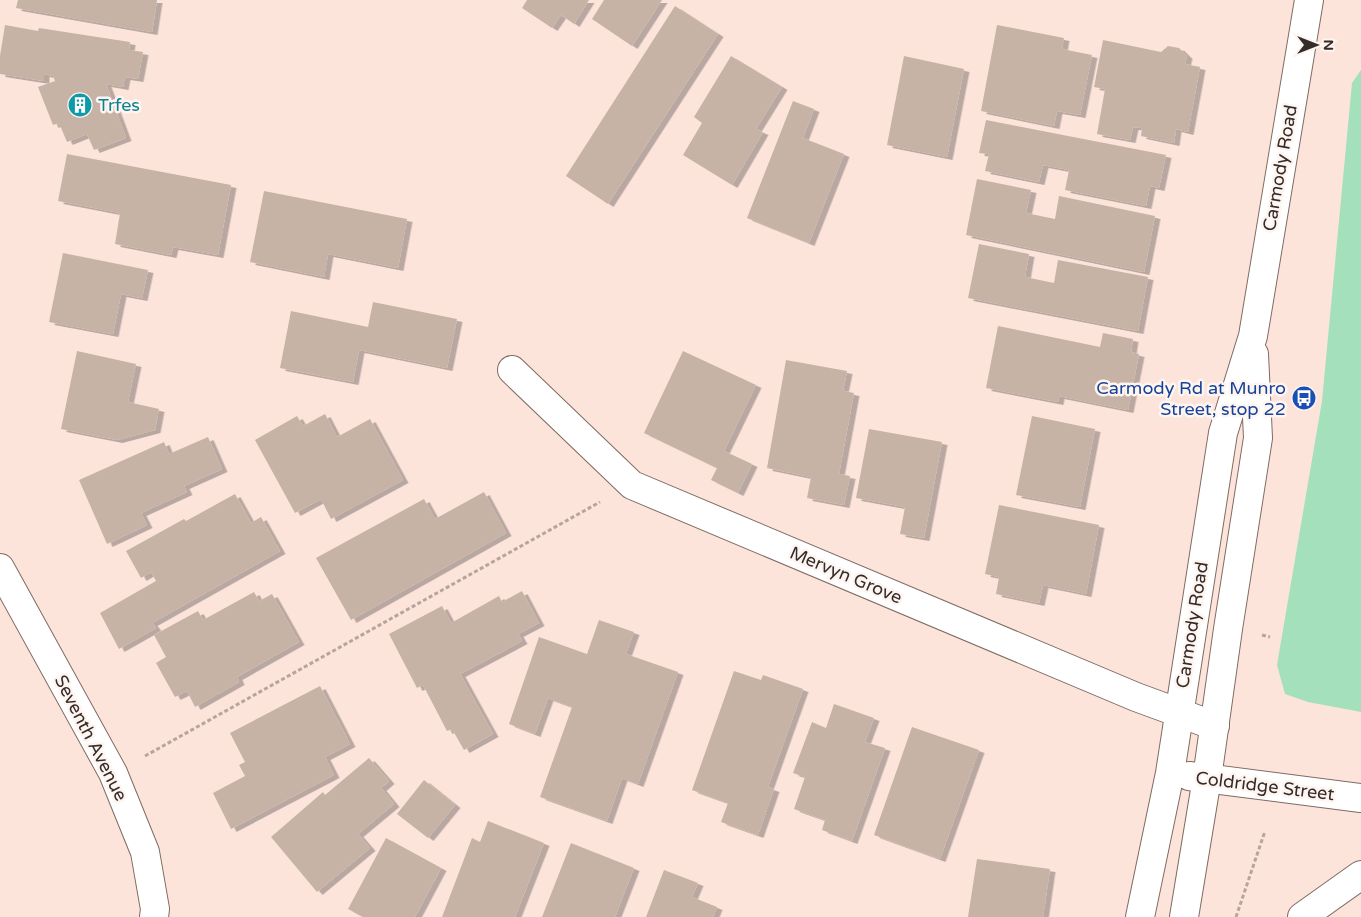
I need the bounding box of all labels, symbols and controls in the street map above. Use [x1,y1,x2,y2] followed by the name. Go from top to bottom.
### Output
[1291,20,1341,70] north arrow
[1320,39,1337,51] text: N
[67,92,93,118] building icon: Trfes
[98,94,140,116] place label: Trfes
[1258,103,1302,233] street label: Carmody Road
[1096,377,1286,420] place label: Carmody Rd at Munro Street, stop 22
[1291,385,1317,411] bus stop icon: Carmody Rd at Munro Street, stop 22
[787,541,905,609] street label: Mervyn Grove
[1171,560,1213,690] street label: Carmody Road
[50,671,132,805] street label: Seventh Avenue
[1194,767,1336,805] street label: Coldridge Street

